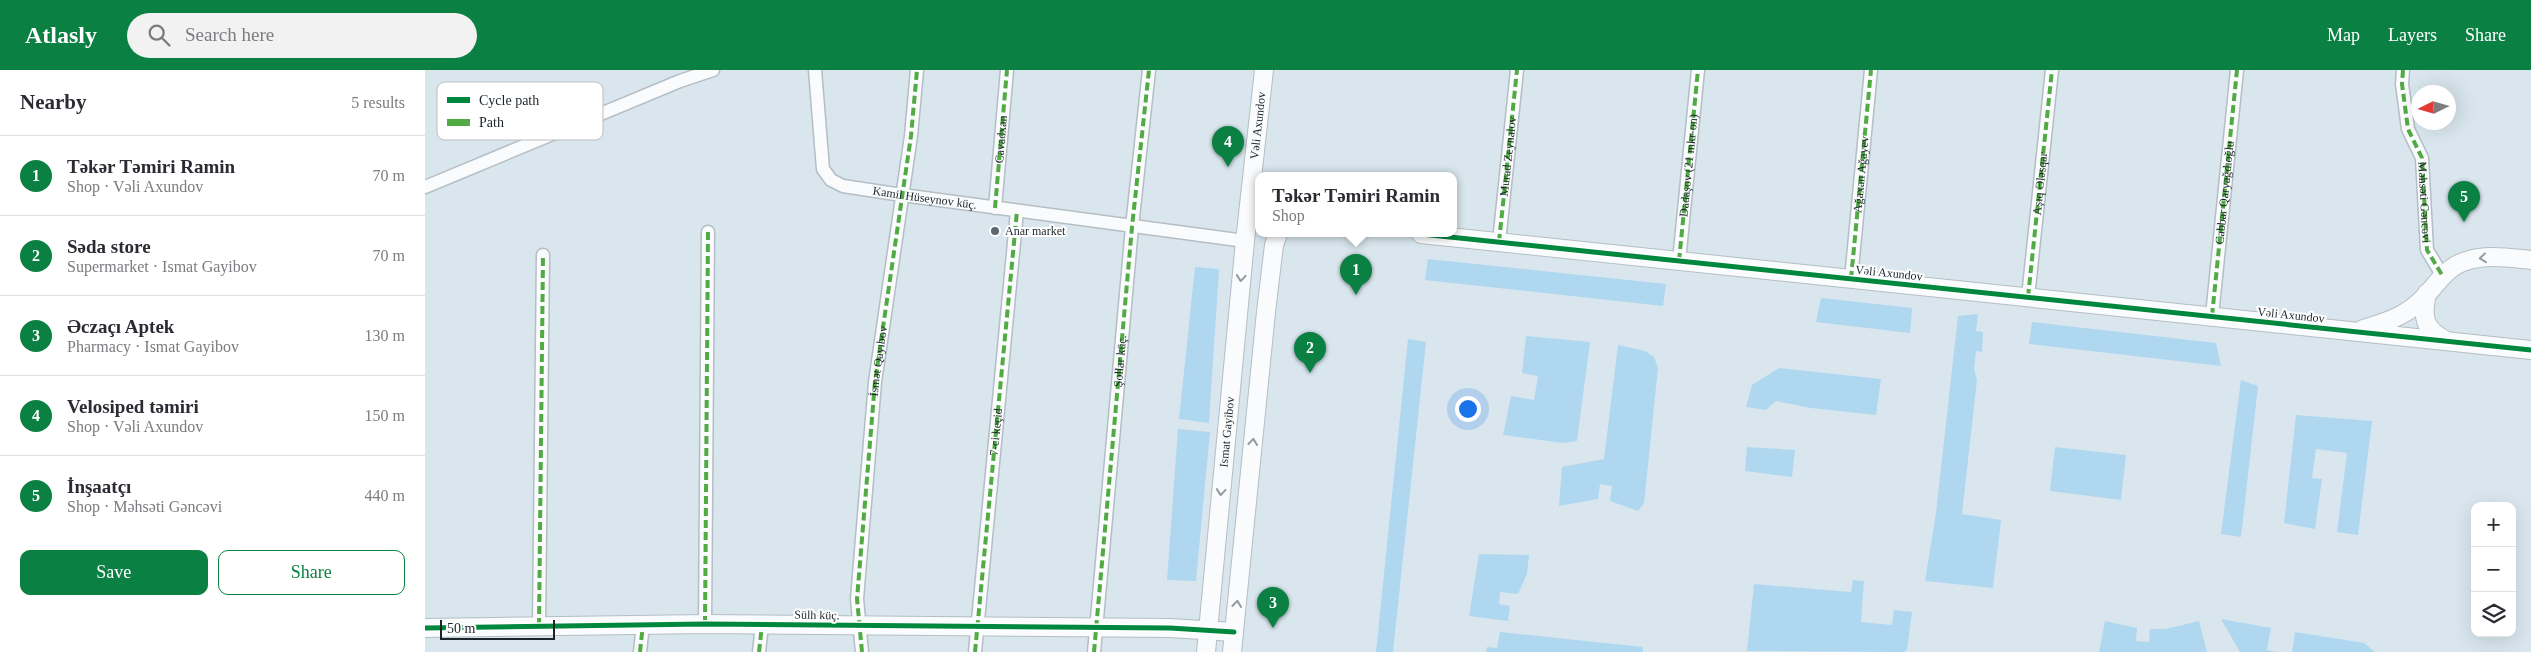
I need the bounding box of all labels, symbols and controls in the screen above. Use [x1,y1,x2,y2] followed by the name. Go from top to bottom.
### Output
[127,13,477,58] search box
[145,21,173,49] icon: search
[25,22,97,48] text: Atlasly
[185,24,274,45] text: Search here
[2327,25,2360,45] text: Map
[2388,25,2437,45] text: Layers
[2465,25,2506,45] text: Share
[437,82,603,140] legend
[2411,85,2456,130] north arrow
[20,90,87,114] text: Nearby
[1247,91,1269,160] street label: Vəli Axundov
[479,93,539,108] text: Cycle path
[351,94,405,111] text: 5 results
[1676,113,1701,217] street label: Dadaşov (21 mkr-on)
[479,115,504,130] text: Path
[992,115,1010,164] street label: Cavadxan
[1497,116,1519,197] street label: Murad Zeynalov
[1212,126,1244,167] pin: 4
[1850,135,1872,213] street label: Ağaxan Ağayev
[2212,140,2237,245] street label: Cabbar Qaryağdıoğlu
[2030,152,2050,216] street label: Aşıq Ələsqar
[67,156,235,177] text: Tәkәr Tәmiri Ramin
[2415,161,2434,244] street label: Məhsəti Gəncəvi
[32,167,40,184] text: 1
[373,167,405,184] text: 70 m
[1255,172,1457,237] popup
[67,178,203,195] text: Shop · Vəli Axundov
[2448,181,2480,222] pin: 5
[872,184,978,212] street label: Kamil Hüseynov küç.
[1272,185,1440,206] text: Tәkәr Tәmiri Ramin
[1272,207,1305,224] text: Shop
[1005,224,1066,238] place label: Anar market
[989,225,1001,237] marker: Anar market
[67,236,151,257] text: Səda store
[32,247,40,264] text: 2
[373,247,405,264] text: 70 m
[2478,252,2486,263] one-way arrow
[1340,254,1372,295] pin: 1
[67,258,257,275] text: Supermarket · Ismat Gayibov
[1855,263,1923,283] street label: Vəli Axundov
[1236,274,1247,282] one-way arrow
[2257,305,2325,325] street label: Vəli Axundov
[67,316,174,337] text: Əczaçı Aptek
[867,325,890,397] street label: İsmət Qayıbov
[32,327,40,344] text: 3
[365,327,405,344] text: 130 m
[1294,332,1326,373] pin: 2
[1111,335,1129,388] street label: Şollar küç.
[67,338,239,355] text: Pharmacy · Ismat Gayibov
[67,396,199,417] text: Velosiped təmiri
[1217,396,1237,468] street label: Ismat Gayibov
[1455,396,1481,422] your location
[32,407,40,424] text: 4
[365,407,405,424] text: 150 m
[987,408,1005,456] street label: 7-ci keçid
[67,418,203,435] text: Shop · Vəli Axundov
[1247,438,1258,446] one-way arrow
[67,476,131,497] text: İnşaatçı
[32,487,40,504] text: 5
[365,487,405,504] text: 440 m
[1216,488,1227,496] one-way arrow
[67,498,222,515] text: Shop · Məhsəti Gəncəvi
[2471,502,2516,637] map controls
[2471,502,2516,547] button: +
[2471,547,2516,592] button: −
[20,550,208,595] button: Save
[218,550,405,595] button: Share
[1257,587,1289,628] pin: 3
[2471,592,2516,637] button: layers
[1231,599,1242,607] one-way arrow
[794,608,840,622] street label: Sülh küç.
[440,617,555,640] scale bar
[447,621,475,636] text: 50 m

